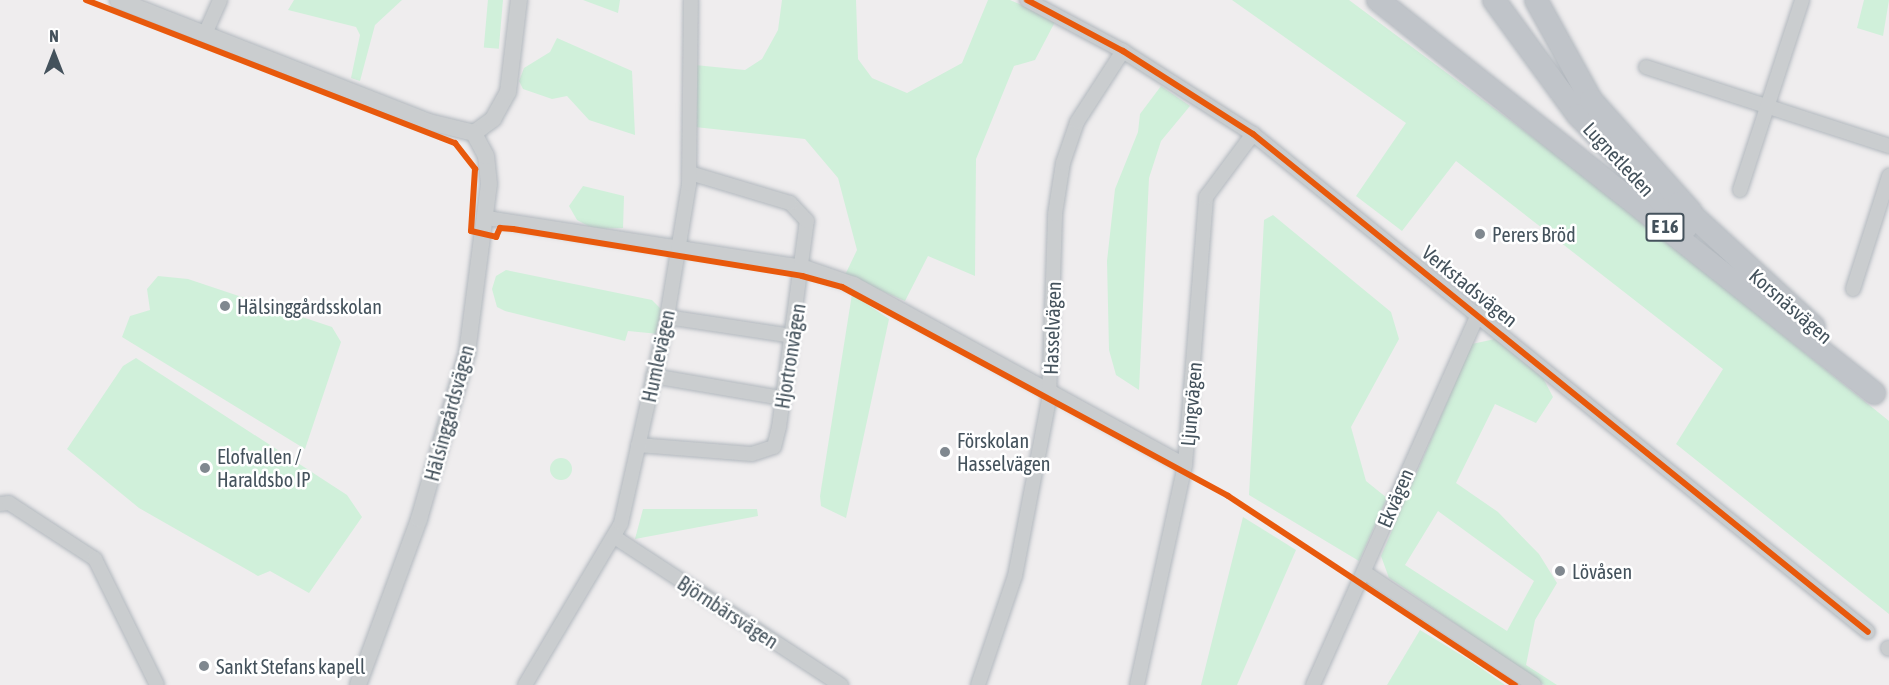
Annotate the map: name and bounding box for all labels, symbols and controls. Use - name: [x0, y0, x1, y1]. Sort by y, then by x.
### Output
- north arrow: [24, 24, 84, 84]
- text: N: [49, 27, 59, 45]
- street label: Lugnetleden: [1579, 117, 1659, 201]
- road number: E 16: [1644, 212, 1686, 242]
- place label: Perers Bröd: [1492, 222, 1576, 246]
- marker: Perers Bröd: [1473, 227, 1487, 241]
- street label: Verkstadsvägen: [1417, 240, 1523, 332]
- street label: Korsnäsvägen: [1745, 263, 1837, 349]
- street label: Hasselvägen: [1038, 281, 1066, 375]
- place label: Hälsinggårdsskolan: [237, 294, 382, 318]
- marker: Hälsinggårdsskolan: [218, 299, 232, 313]
- street label: Hjortronvägen: [770, 302, 810, 410]
- street label: Humlevägen: [636, 308, 680, 404]
- street label: Hälsinggårdsvägen: [419, 342, 479, 484]
- street label: Ljungvägen: [1175, 361, 1207, 447]
- place label: Förskolan Hasselvägen: [957, 428, 1051, 475]
- place label: Elofvallen / Haraldsbo IP: [217, 444, 311, 491]
- marker: Förskolan Hasselvägen: [938, 445, 952, 459]
- marker: Elofvallen / Haraldsbo IP: [198, 461, 212, 475]
- street label: Ekvägen: [1372, 465, 1418, 531]
- place label: Lövåsen: [1572, 559, 1632, 583]
- marker: Lövåsen: [1553, 564, 1567, 578]
- street label: Björnbärsvägen: [673, 571, 783, 653]
- place label: Sankt Stefans kapell: [216, 654, 365, 678]
- marker: Sankt Stefans kapell: [197, 659, 211, 673]

